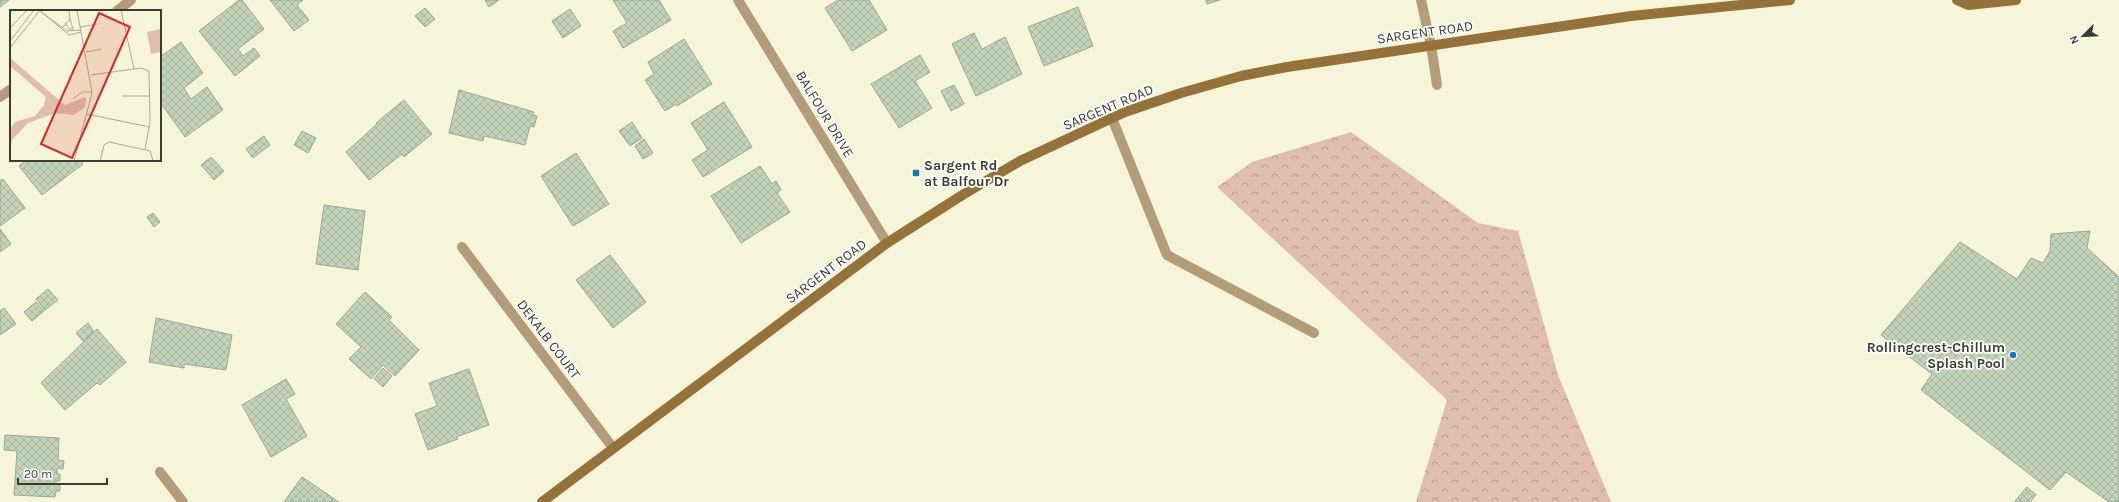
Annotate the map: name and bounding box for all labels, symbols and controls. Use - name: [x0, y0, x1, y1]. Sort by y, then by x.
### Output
- inset map: [10, 10, 161, 161]
- north arrow: [2063, 16, 2103, 56]
- street label: SARGENT ROAD: [1376, 17, 1474, 48]
- text: N: [2067, 34, 2082, 46]
- street label: BALFOUR DRIVE: [792, 68, 857, 161]
- street label: SARGENT ROAD: [1060, 81, 1156, 134]
- place label: Sargent Rd at Balfour Dr: [924, 157, 1009, 190]
- marker: Sargent Rd at Balfour Dr: [911, 168, 921, 178]
- street label: SARGENT ROAD: [783, 235, 870, 307]
- street label: DEKALB COURT: [513, 296, 584, 382]
- place label: Rollingcrest-Chillum Splash Pool: [1867, 339, 2005, 372]
- marker: Rollingcrest-Chillum Splash Pool: [2008, 350, 2018, 360]
- scale bar: [18, 460, 107, 486]
- text: 20 m: [24, 467, 52, 481]

